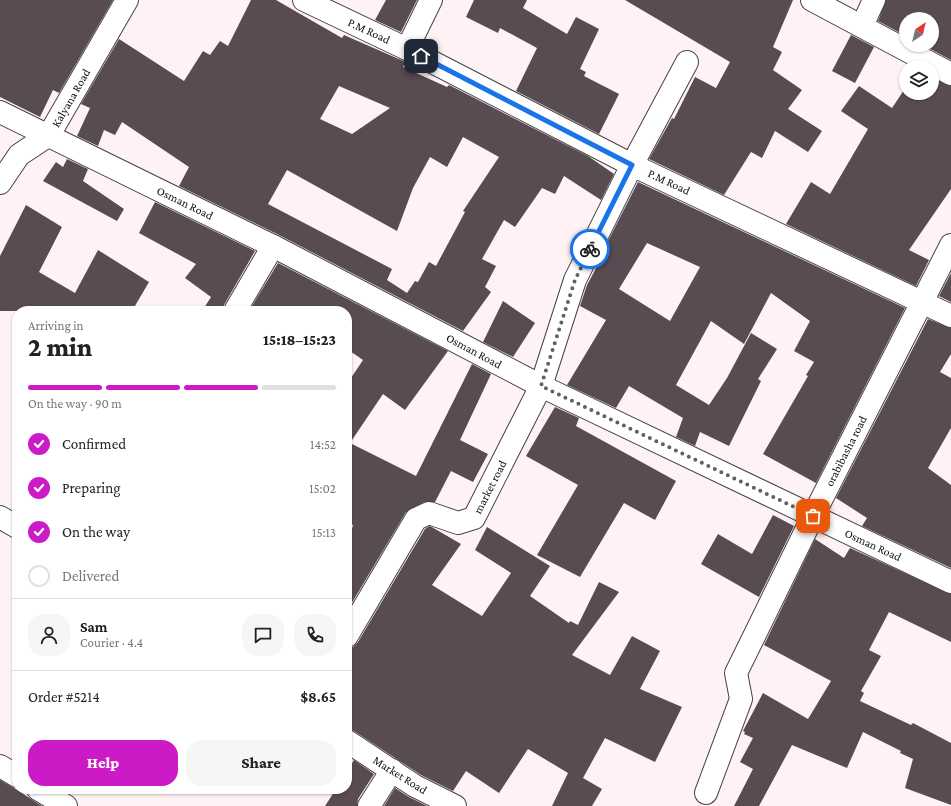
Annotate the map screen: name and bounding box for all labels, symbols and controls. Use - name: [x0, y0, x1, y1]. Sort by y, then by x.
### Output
- north arrow: [899, 12, 939, 52]
- map controls: [899, 12, 939, 100]
- street label: P.M Road: [346, 15, 393, 47]
- pin: [404, 39, 438, 73]
- icon: home: [410, 45, 432, 67]
- button: layers: [899, 60, 939, 100]
- street label: Kalyana Road: [49, 66, 94, 130]
- street label: P.M Road: [646, 166, 693, 198]
- street label: Osman Road: [155, 183, 216, 223]
- courier: [570, 229, 610, 269]
- icon: bike: [579, 238, 601, 260]
- text: Arriving in: [28, 318, 84, 333]
- street label: Osman Road: [444, 331, 505, 372]
- text: 15:18–15:23: [263, 332, 336, 348]
- text: 2 min: [28, 333, 92, 362]
- text: On the way · 90 m: [28, 396, 122, 411]
- street label: orabibasha road: [822, 413, 870, 489]
- icon: check: [28, 433, 50, 455]
- text: Confirmed: [62, 436, 126, 452]
- text: 14:52: [310, 437, 336, 452]
- street label: market road: [471, 457, 510, 516]
- icon: check: [28, 477, 50, 499]
- text: Preparing: [62, 480, 121, 496]
- text: 15:02: [309, 481, 336, 496]
- pin: [796, 499, 830, 533]
- icon: bag: [802, 505, 824, 527]
- icon: check: [28, 521, 50, 543]
- text: On the way: [62, 524, 130, 540]
- text: 15:13: [312, 525, 336, 540]
- street label: Osman Road: [842, 526, 904, 565]
- text: Delivered: [62, 568, 119, 584]
- button: person: [28, 614, 70, 656]
- button: chat: [242, 614, 284, 656]
- button: phone: [294, 614, 336, 656]
- text: Sam: [80, 619, 108, 635]
- text: Courier · 4.4: [80, 635, 143, 650]
- text: Order #5214: [28, 689, 100, 705]
- text: $8.65: [300, 689, 336, 705]
- button: Help: [28, 740, 178, 786]
- button: Share: [186, 740, 336, 786]
- street label: Market Road: [370, 753, 430, 798]

